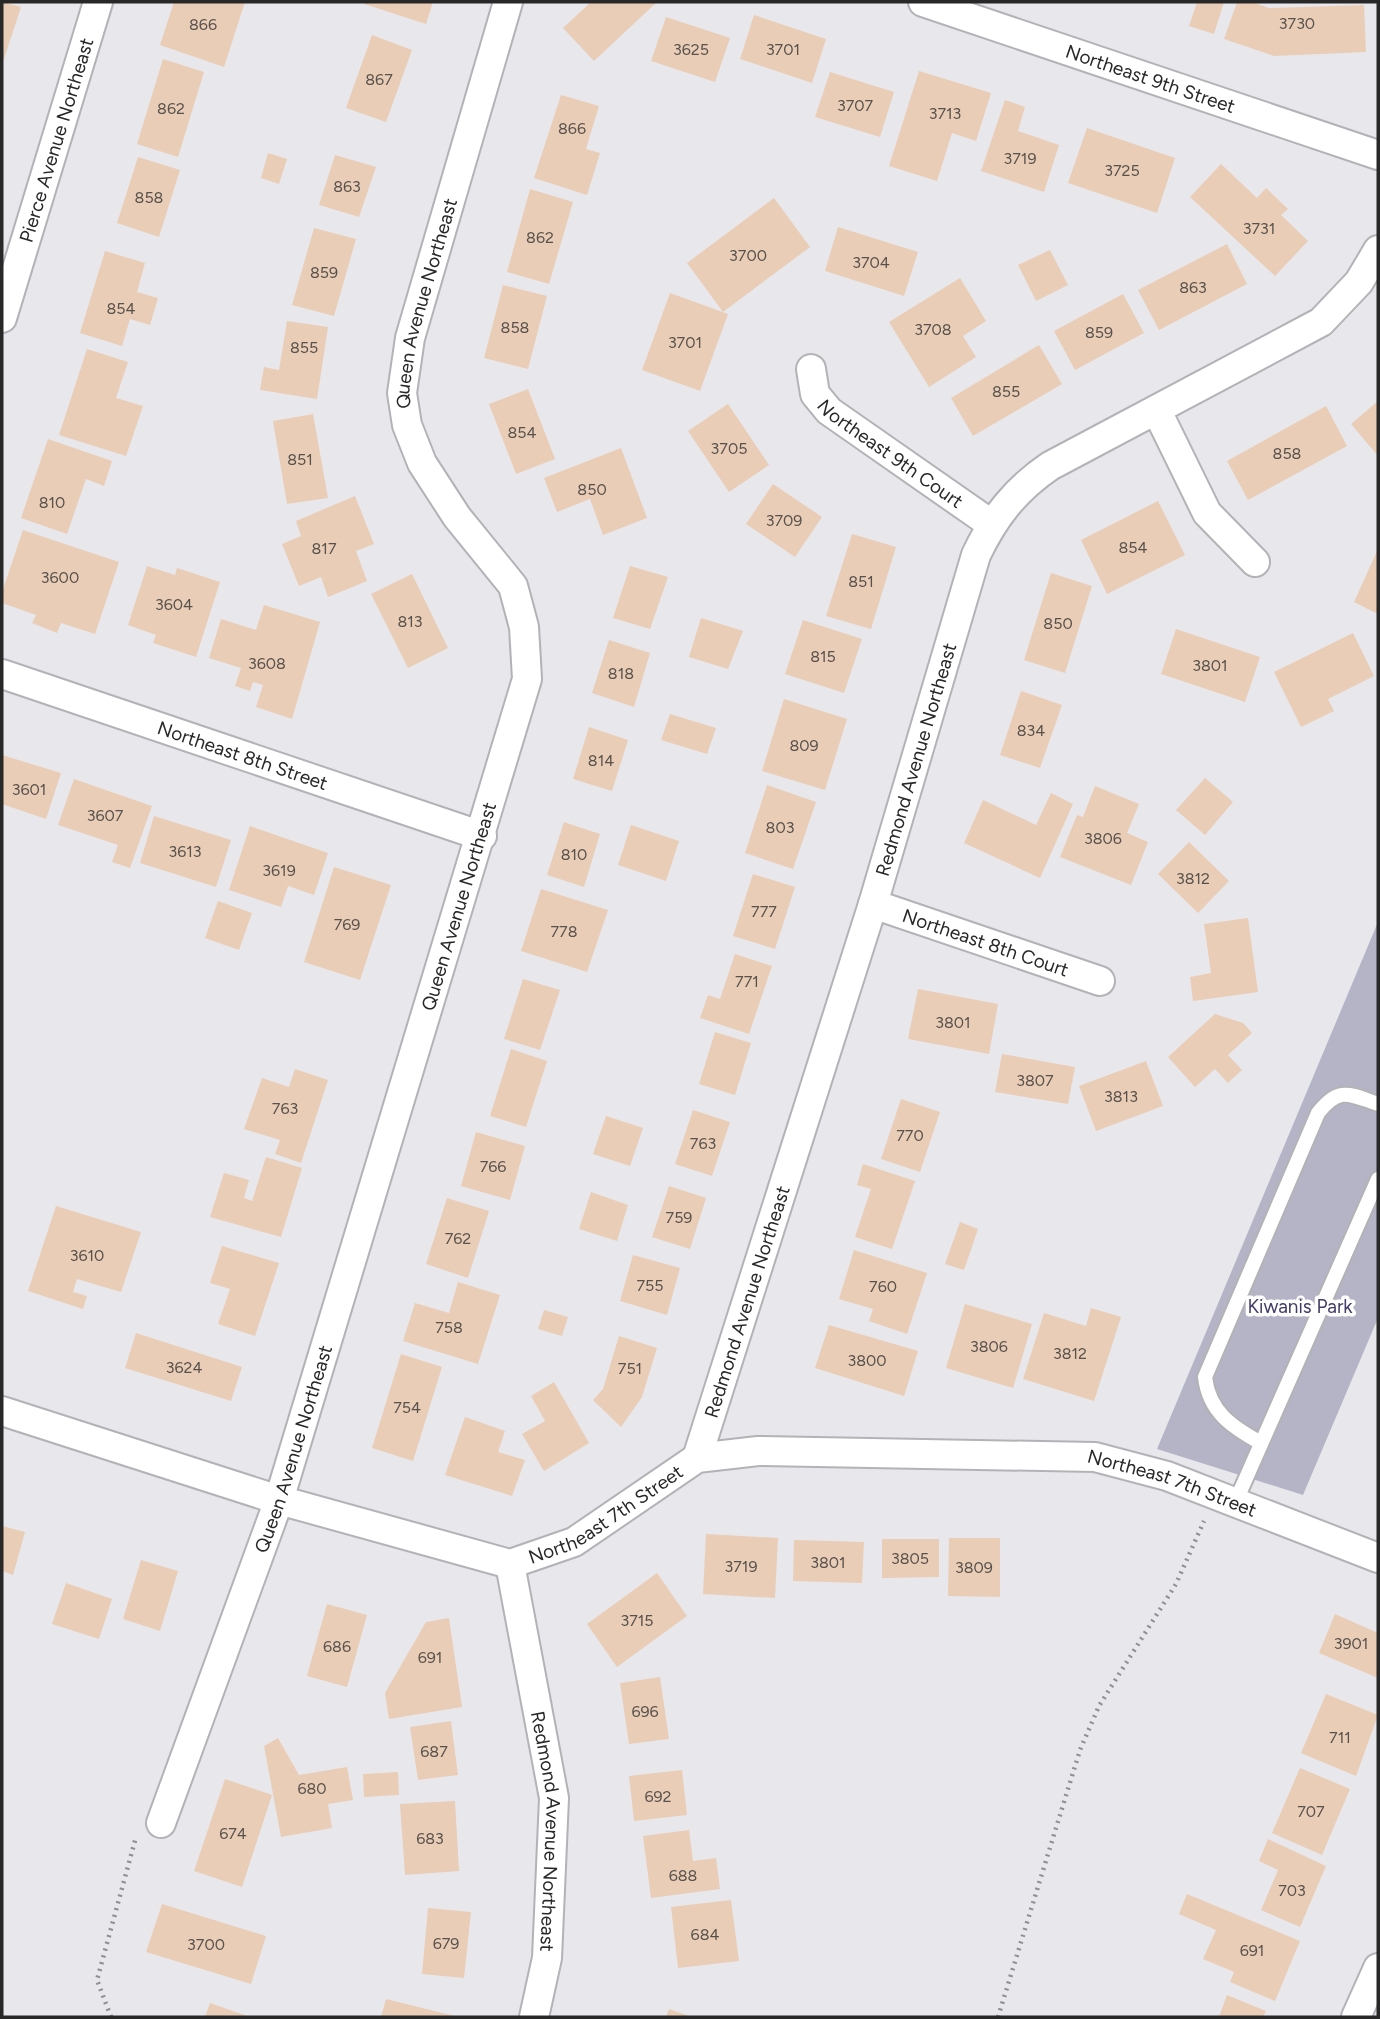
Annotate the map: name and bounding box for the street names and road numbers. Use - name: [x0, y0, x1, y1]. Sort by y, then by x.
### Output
- street label: Pierce Avenue Northeast: [15, 35, 98, 245]
- street label: Northeast 9th Street: [1063, 40, 1238, 118]
- street label: Queen Avenue Northeast: [391, 196, 462, 410]
- street label: Northeast 9th Court: [812, 395, 967, 513]
- street label: Redmond Avenue Northeast: [871, 640, 961, 879]
- street label: Northeast 8th Street: [154, 716, 331, 795]
- street label: Queen Avenue Northeast: [416, 800, 501, 1014]
- street label: Northeast 8th Court: [899, 904, 1072, 982]
- street label: Redmond Avenue Northeast: [700, 1183, 795, 1421]
- street label: Queen Avenue Northeast: [250, 1342, 337, 1556]
- street label: Northeast 7th Street: [1085, 1445, 1260, 1522]
- street label: Northeast 7th Street: [525, 1460, 687, 1569]
- street label: Redmond Avenue Northeast: [526, 1709, 565, 1952]

